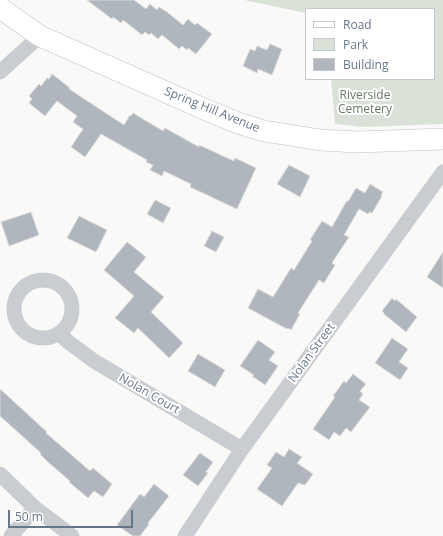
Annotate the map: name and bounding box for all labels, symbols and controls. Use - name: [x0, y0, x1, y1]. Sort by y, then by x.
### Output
- legend: [305, 8, 435, 80]
- text: Road: [343, 16, 372, 33]
- text: Park: [343, 36, 368, 53]
- text: Building: [343, 56, 388, 73]
- street label: Spring Hill Avenue: [162, 84, 262, 136]
- park label: Riverside Cemetery: [338, 89, 392, 117]
- street label: Nolan Street: [286, 320, 338, 386]
- street label: Nolan Court: [116, 371, 182, 417]
- scale bar: [10, 502, 135, 528]
- text: 50 m: [15, 508, 43, 525]

